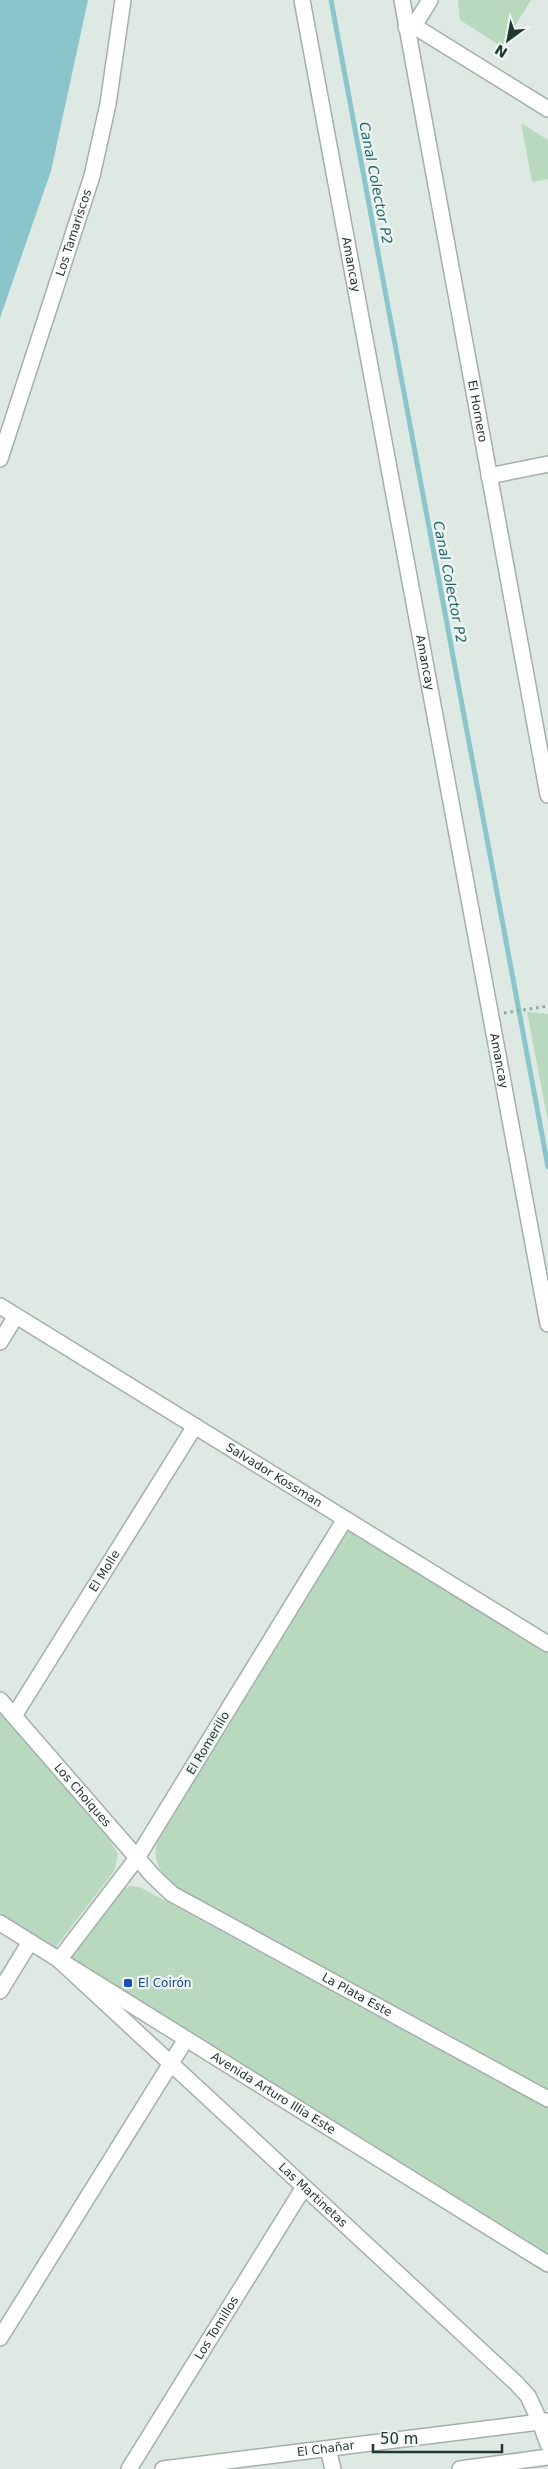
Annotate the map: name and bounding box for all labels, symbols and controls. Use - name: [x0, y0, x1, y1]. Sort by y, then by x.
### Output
- north arrow: [483, 15, 533, 65]
- text: N: [492, 41, 510, 61]
- water label: Canal Colector P2: [356, 120, 396, 246]
- street label: Los Tamariscos: [53, 187, 94, 278]
- street label: Amancay: [339, 236, 363, 293]
- street label: El Hornero: [465, 379, 490, 443]
- water label: Canal Colector P2: [430, 519, 470, 645]
- street label: Amancay: [413, 634, 437, 691]
- street label: Amancay: [487, 1032, 511, 1090]
- street label: Salvador Kossman: [223, 1440, 325, 1510]
- street label: El Molle: [86, 1547, 123, 1594]
- street label: El Romerillo: [184, 1709, 232, 1777]
- street label: Los Choiques: [51, 1761, 114, 1830]
- street label: La Plata Este: [319, 1970, 394, 2020]
- place label: El Coirón: [138, 1976, 191, 1990]
- marker: El Coirón: [122, 1977, 134, 1989]
- street label: Avenida Arturo Illia Este: [209, 2049, 338, 2137]
- street label: Las Martinetas: [276, 2160, 350, 2230]
- street label: Los Tomillos: [192, 2294, 241, 2362]
- scale bar: [373, 2422, 502, 2454]
- text: 50 m: [380, 2430, 418, 2448]
- street label: El Chañar: [296, 2438, 355, 2459]

